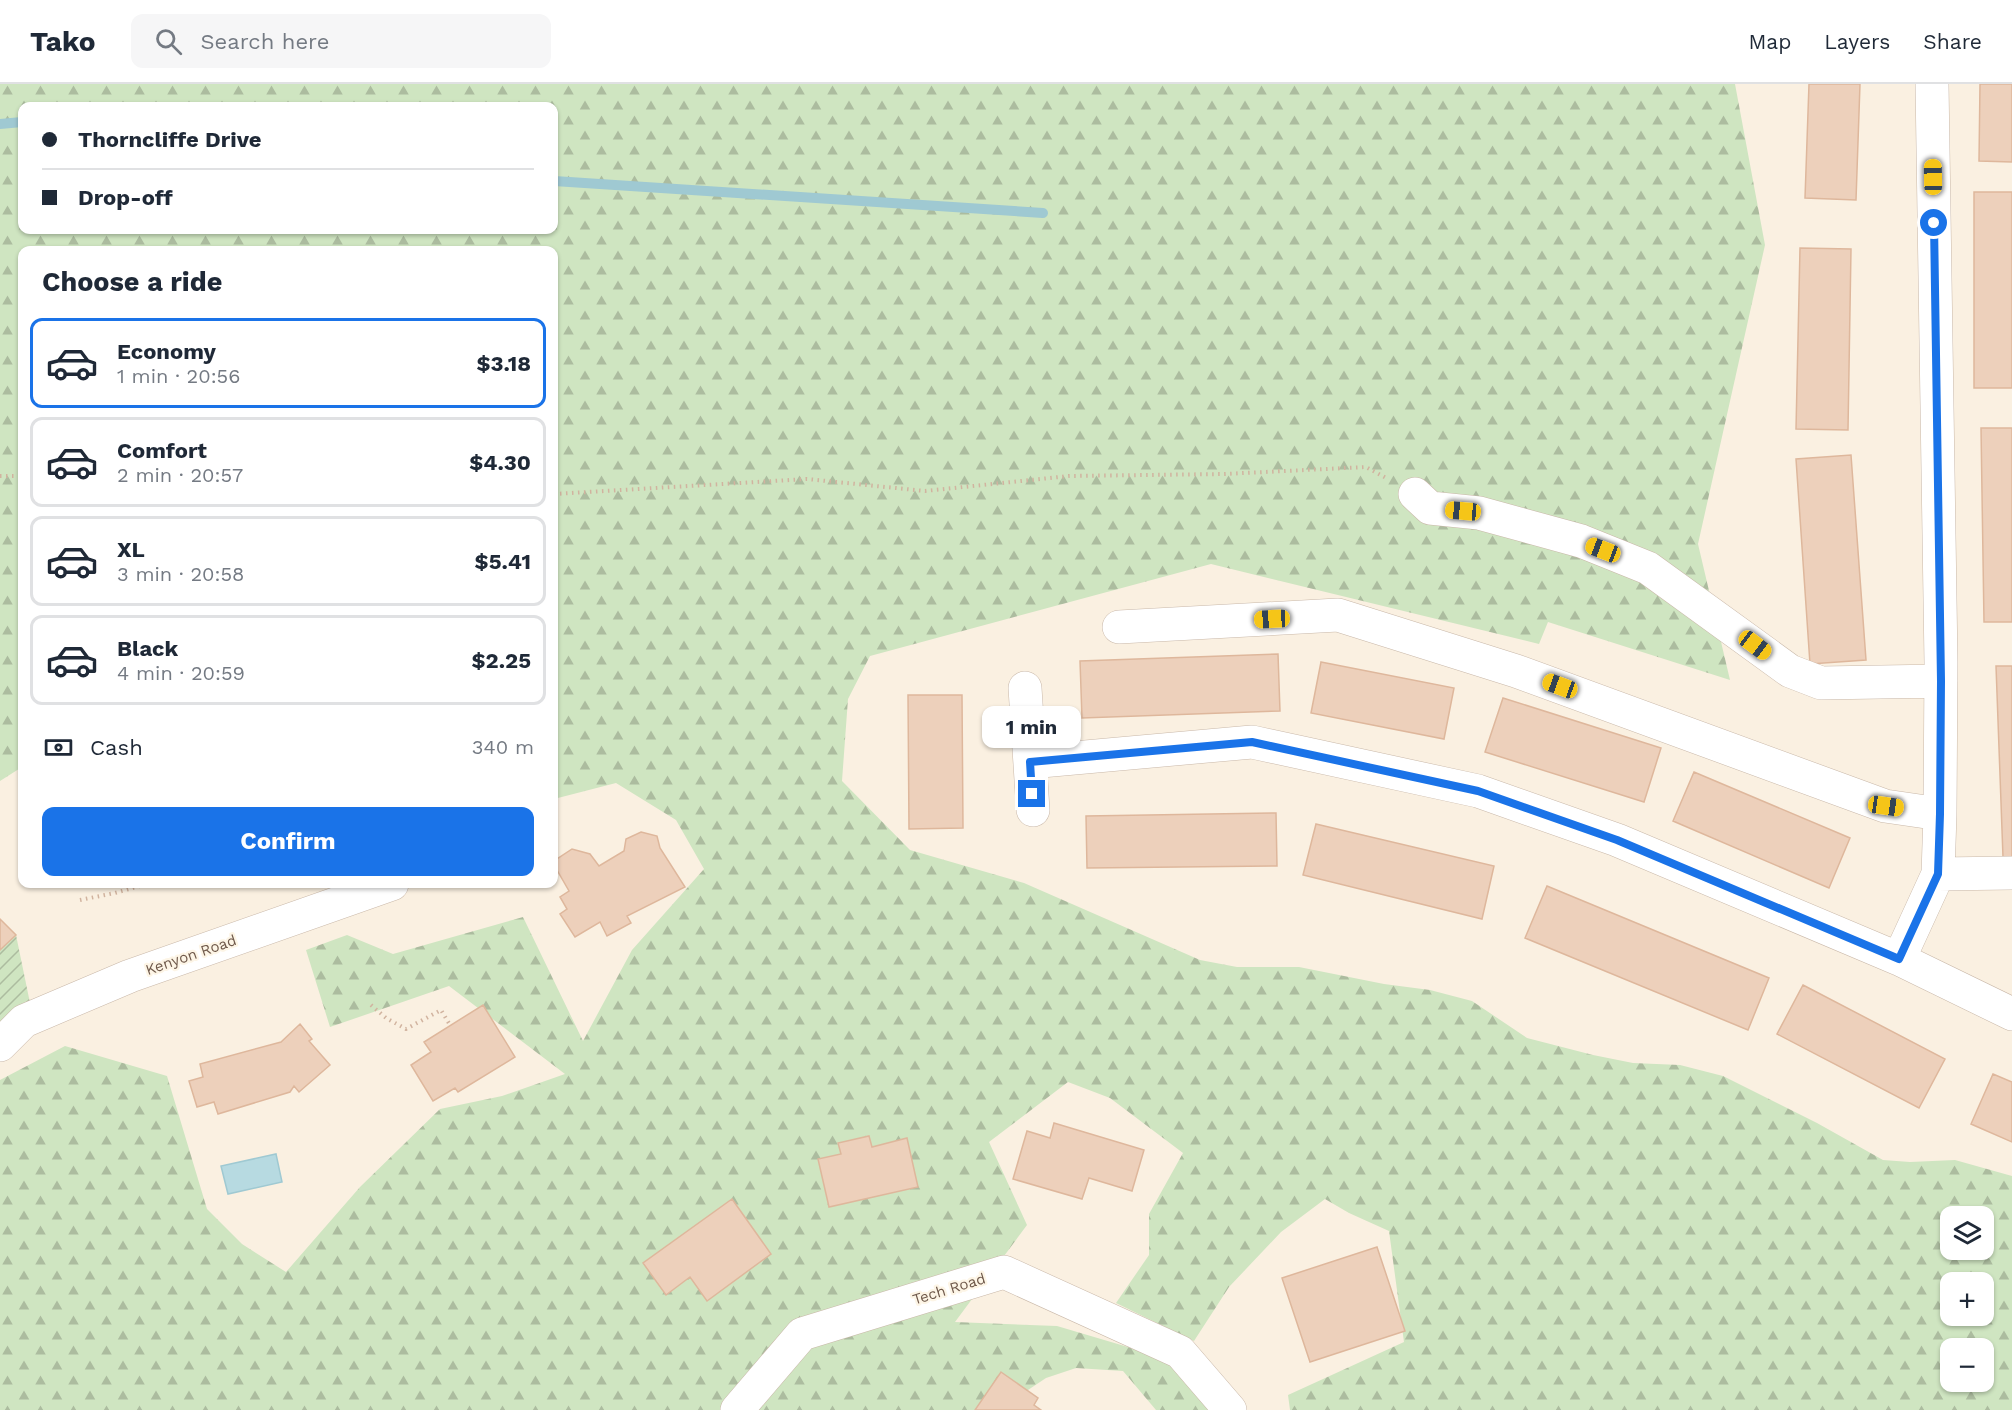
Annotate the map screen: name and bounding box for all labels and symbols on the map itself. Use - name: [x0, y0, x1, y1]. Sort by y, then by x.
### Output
- car: [1924, 159, 1942, 195]
- route start: [1920, 209, 1947, 236]
- car: [1444, 500, 1482, 522]
- car: [1583, 535, 1623, 565]
- car: [1254, 609, 1290, 629]
- car: [1735, 627, 1775, 663]
- car: [1540, 671, 1580, 701]
- callout: 1 min: [982, 707, 1082, 749]
- route end: [1018, 780, 1045, 807]
- car: [1867, 795, 1905, 817]
- street label: Kenyon Road: [143, 931, 239, 979]
- street label: Tech Road: [910, 1269, 988, 1309]

